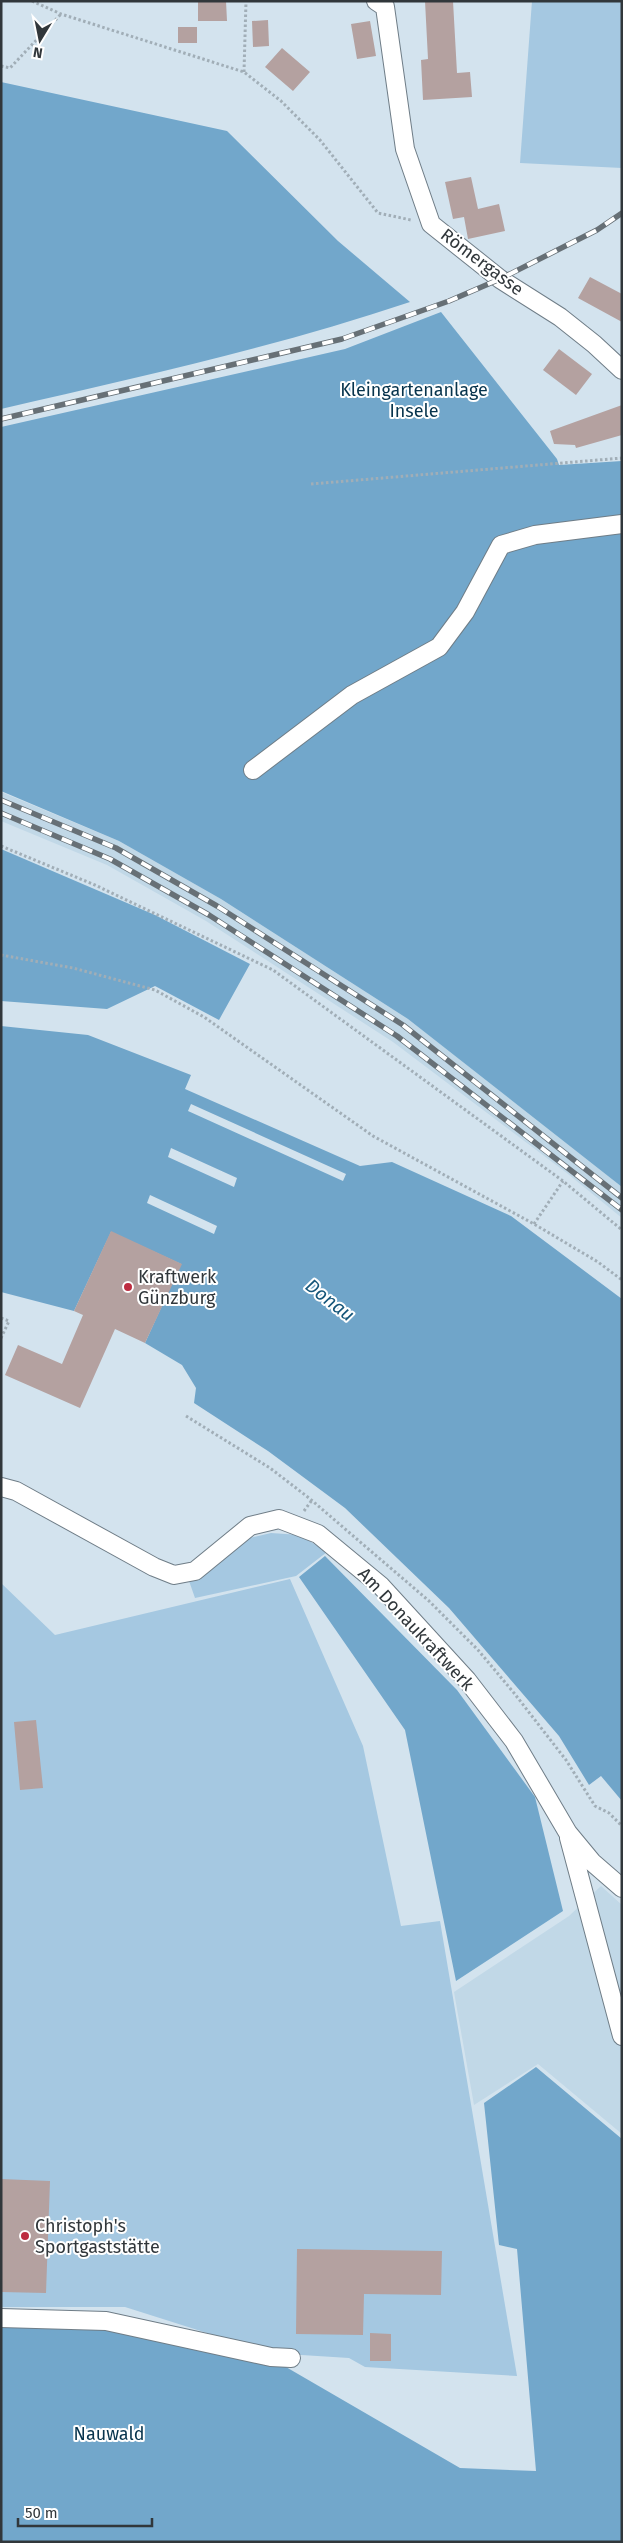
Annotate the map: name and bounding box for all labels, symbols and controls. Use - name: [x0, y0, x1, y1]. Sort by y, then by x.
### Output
- north arrow: [15, 15, 65, 65]
- text: N: [32, 43, 44, 61]
- street label: Römergasse: [436, 224, 528, 300]
- park label: Kleingartenanlage Insele: [340, 379, 488, 422]
- place label: Kraftwerk Günzburg: [138, 1266, 217, 1309]
- water label: Donau: [301, 1274, 359, 1326]
- marker: Kraftwerk Günzburg: [122, 1281, 134, 1293]
- street label: Am Donaukraftwerk: [353, 1563, 479, 1696]
- place label: Christoph's Sportgaststätte: [35, 2215, 160, 2258]
- marker: Christoph's Sportgaststätte: [19, 2230, 31, 2242]
- park label: Nauwald: [74, 2423, 144, 2445]
- scale bar: [18, 2496, 151, 2528]
- text: 50 m: [25, 2504, 58, 2522]

